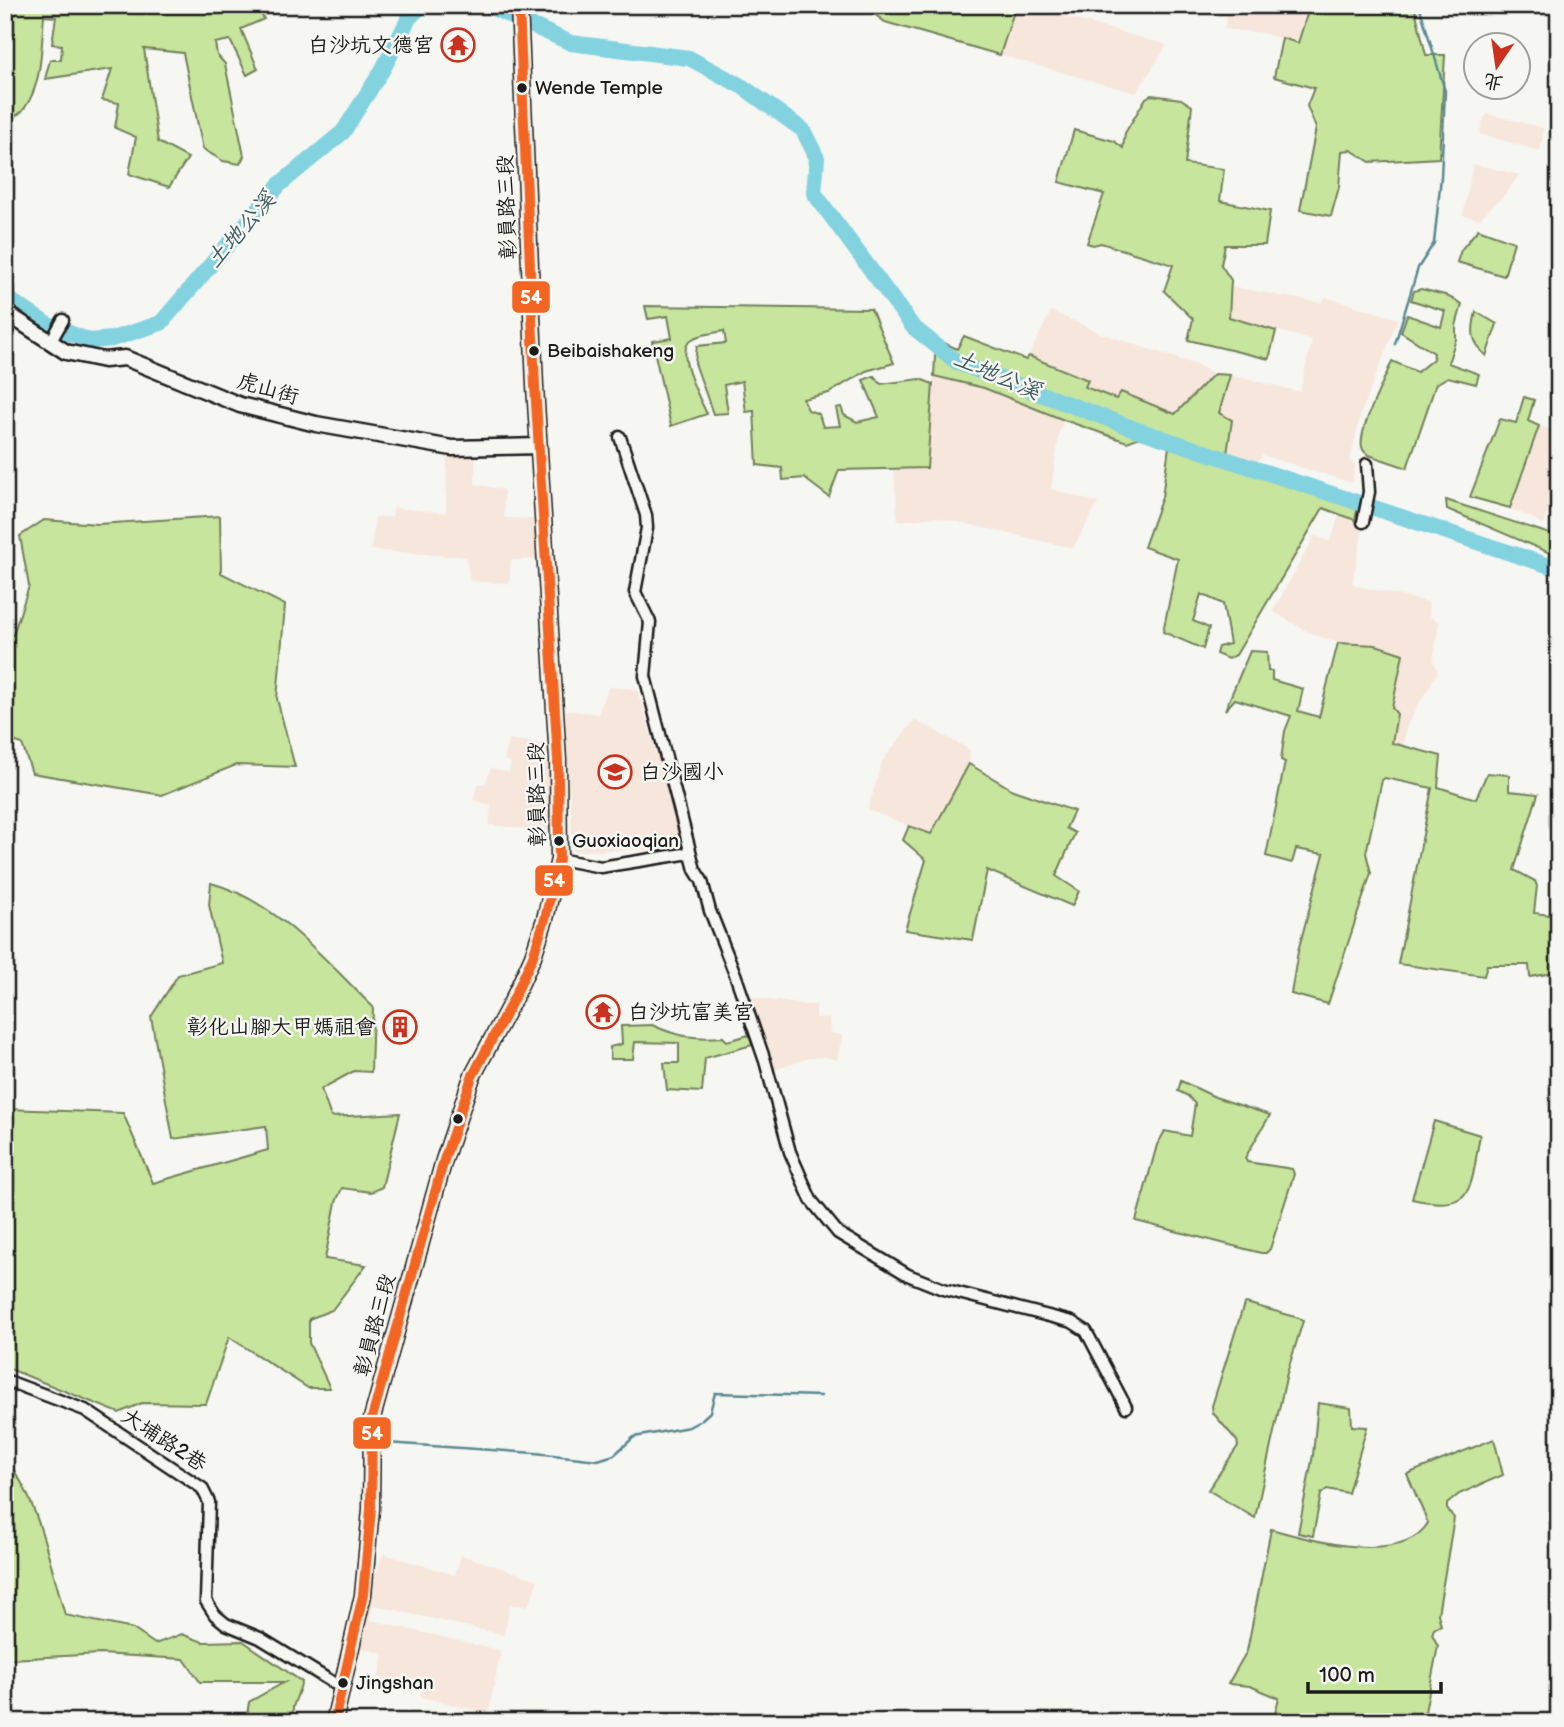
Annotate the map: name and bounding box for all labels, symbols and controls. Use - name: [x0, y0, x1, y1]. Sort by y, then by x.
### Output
- temple icon: 白沙坑文德宮: [439, 26, 477, 64]
- north arrow: [1462, 32, 1532, 102]
- place label: 白沙坑文德宮: [308, 33, 434, 58]
- text: 北: [1482, 68, 1505, 94]
- place label: Wende Temple: [535, 77, 663, 100]
- marker: Wende Temple: [515, 81, 529, 95]
- street label: 彰員路三段: [493, 154, 521, 260]
- water label: 土地公溪: [200, 185, 283, 274]
- line badge: 54: [511, 280, 551, 314]
- text: 54: [520, 287, 542, 310]
- place label: Beibaishakeng: [547, 340, 674, 363]
- marker: Beibaishakeng: [527, 344, 541, 358]
- water label: 土地公溪: [949, 344, 1047, 407]
- street label: 虎山街: [234, 368, 302, 410]
- street label: 彰員路三段: [524, 741, 550, 847]
- school or university icon: 白沙國小: [596, 753, 634, 791]
- place label: 白沙國小: [640, 760, 724, 785]
- place label: Guoxiaoqian: [572, 830, 679, 853]
- marker: Guoxiaoqian: [552, 834, 566, 848]
- line badge: 54: [534, 864, 574, 897]
- text: 54: [543, 870, 565, 893]
- temple icon: 白沙坑富美宮: [584, 993, 622, 1031]
- place label: 白沙坑富美宮: [628, 1000, 754, 1025]
- building icon: 彰化山腳大甲媽祖會: [381, 1008, 419, 1046]
- place label: 彰化山腳大甲媽祖會: [187, 1015, 376, 1040]
- unlabelled marker: [451, 1112, 465, 1126]
- street label: 彰員路三段: [349, 1271, 401, 1379]
- street label: 大埔路2巷: [117, 1403, 211, 1477]
- line badge: 54: [352, 1416, 392, 1450]
- text: 54: [361, 1423, 383, 1446]
- scale bar: [1308, 1650, 1442, 1694]
- text: 100 m: [1319, 1663, 1375, 1688]
- place label: Jingshan: [356, 1672, 434, 1695]
- marker: Jingshan: [336, 1676, 350, 1690]

